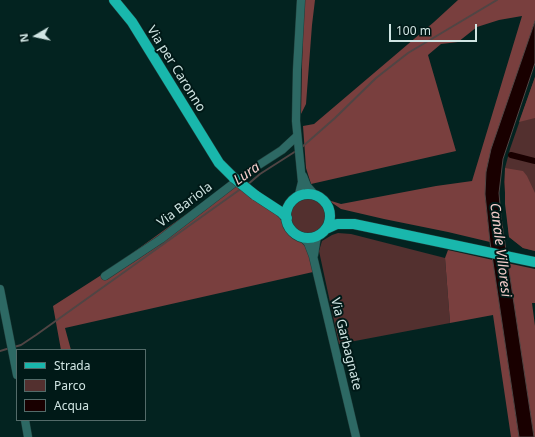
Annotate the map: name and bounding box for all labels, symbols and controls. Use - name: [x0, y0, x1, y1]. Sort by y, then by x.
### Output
- north arrow: [16, 16, 56, 56]
- scale bar: [391, 16, 479, 42]
- text: 100 m: [396, 22, 431, 39]
- street label: Via per Caronno: [143, 23, 209, 115]
- text: N: [16, 32, 32, 44]
- water label: Lura: [231, 159, 263, 189]
- street label: Via Bariola: [154, 179, 216, 231]
- water label: Canale Villoresi: [486, 202, 514, 298]
- street label: Via Garbagnate: [327, 296, 365, 392]
- legend: [16, 349, 146, 421]
- text: Strada: [54, 357, 90, 374]
- text: Parco: [54, 377, 86, 394]
- text: Acqua: [54, 397, 89, 414]

